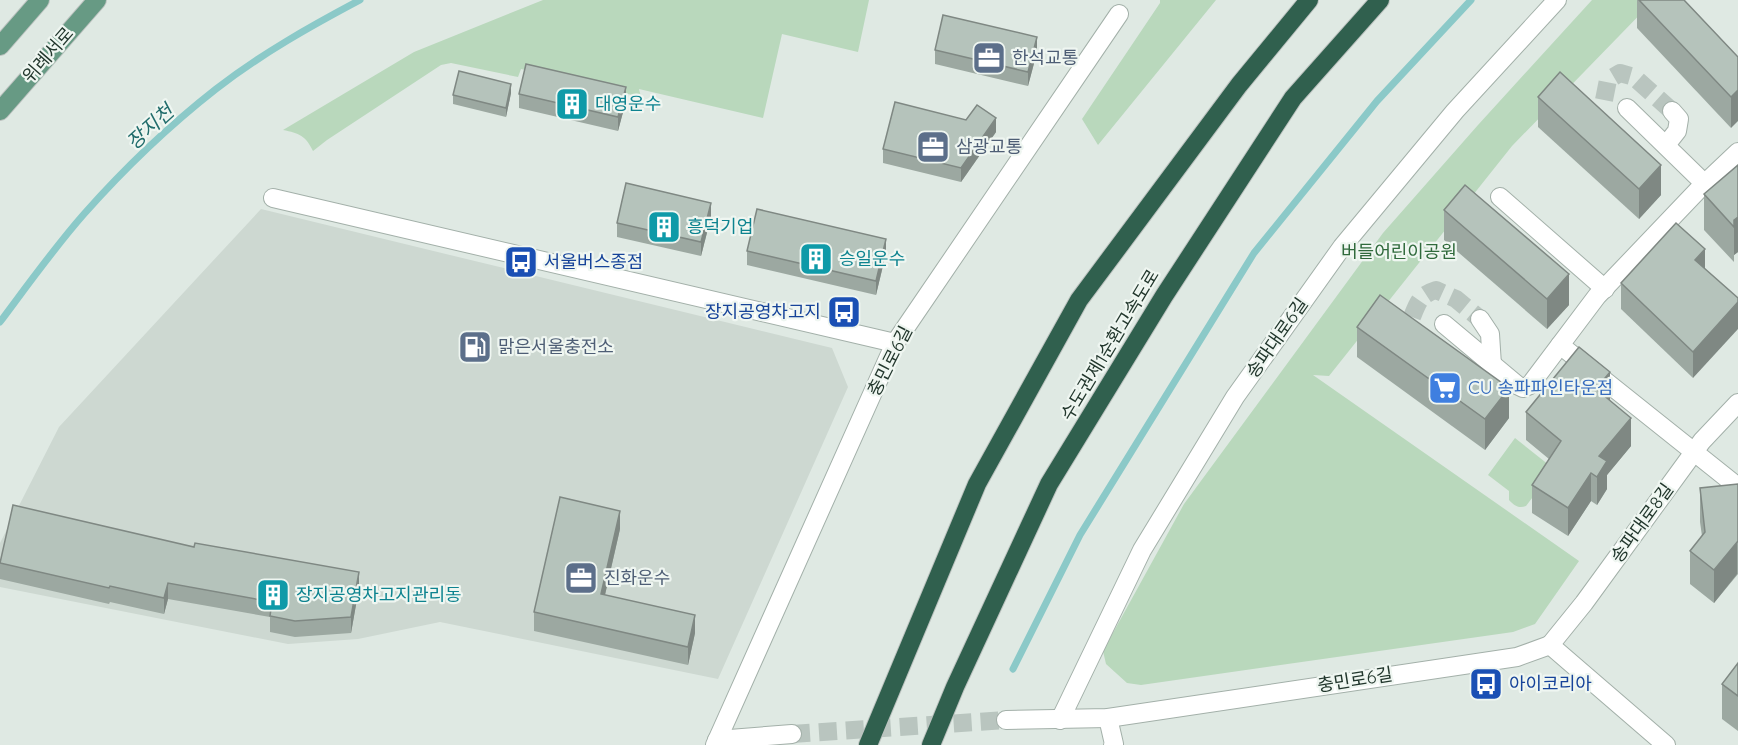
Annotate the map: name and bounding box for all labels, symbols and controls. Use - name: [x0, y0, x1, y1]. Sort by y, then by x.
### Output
- street label: 위례서로: [17, 22, 78, 87]
- office icon: 한석교통: [971, 40, 1007, 76]
- place label: 한석교통: [1012, 46, 1078, 69]
- building icon: 대영운수: [554, 86, 590, 122]
- place label: 대영운수: [595, 92, 661, 115]
- water label: 장지천: [121, 97, 180, 154]
- office icon: 삼광교통: [915, 129, 951, 165]
- place label: 삼광교통: [956, 135, 1022, 158]
- building icon: 흥덕기업: [646, 209, 682, 245]
- place label: 흥덕기업: [687, 215, 753, 238]
- park label: 버들어린이공원: [1341, 240, 1457, 263]
- building icon: 승일운수: [798, 241, 834, 277]
- bus stop icon: 서울버스종점: [503, 244, 539, 280]
- place label: 승일운수: [839, 247, 905, 270]
- place label: 서울버스종점: [544, 250, 643, 273]
- street label: 수도권제1순환고속도로: [1055, 265, 1164, 424]
- street label: 송파대로6길: [1241, 293, 1313, 382]
- bus stop icon: 장지공영차고지: [826, 294, 862, 330]
- place label: 장지공영차고지: [705, 300, 821, 323]
- street label: 충민로6길: [862, 322, 917, 400]
- fuel station icon: 맑은서울충전소: [457, 329, 493, 365]
- place label: 맑은서울충전소: [498, 335, 614, 358]
- supermarket icon: CU 송파파인타운점: [1427, 370, 1463, 406]
- place label: CU 송파파인타운점: [1468, 376, 1613, 399]
- street label: 송파대로8길: [1605, 479, 1678, 567]
- office icon: 진화운수: [563, 560, 599, 596]
- place label: 진화운수: [604, 566, 670, 589]
- building icon: 장지공영차고지관리동: [255, 577, 291, 613]
- place label: 장지공영차고지관리동: [296, 583, 462, 606]
- street label: 충민로6길: [1316, 662, 1394, 697]
- bus stop icon: 아이코리아: [1468, 666, 1504, 702]
- place label: 아이코리아: [1509, 672, 1592, 695]

